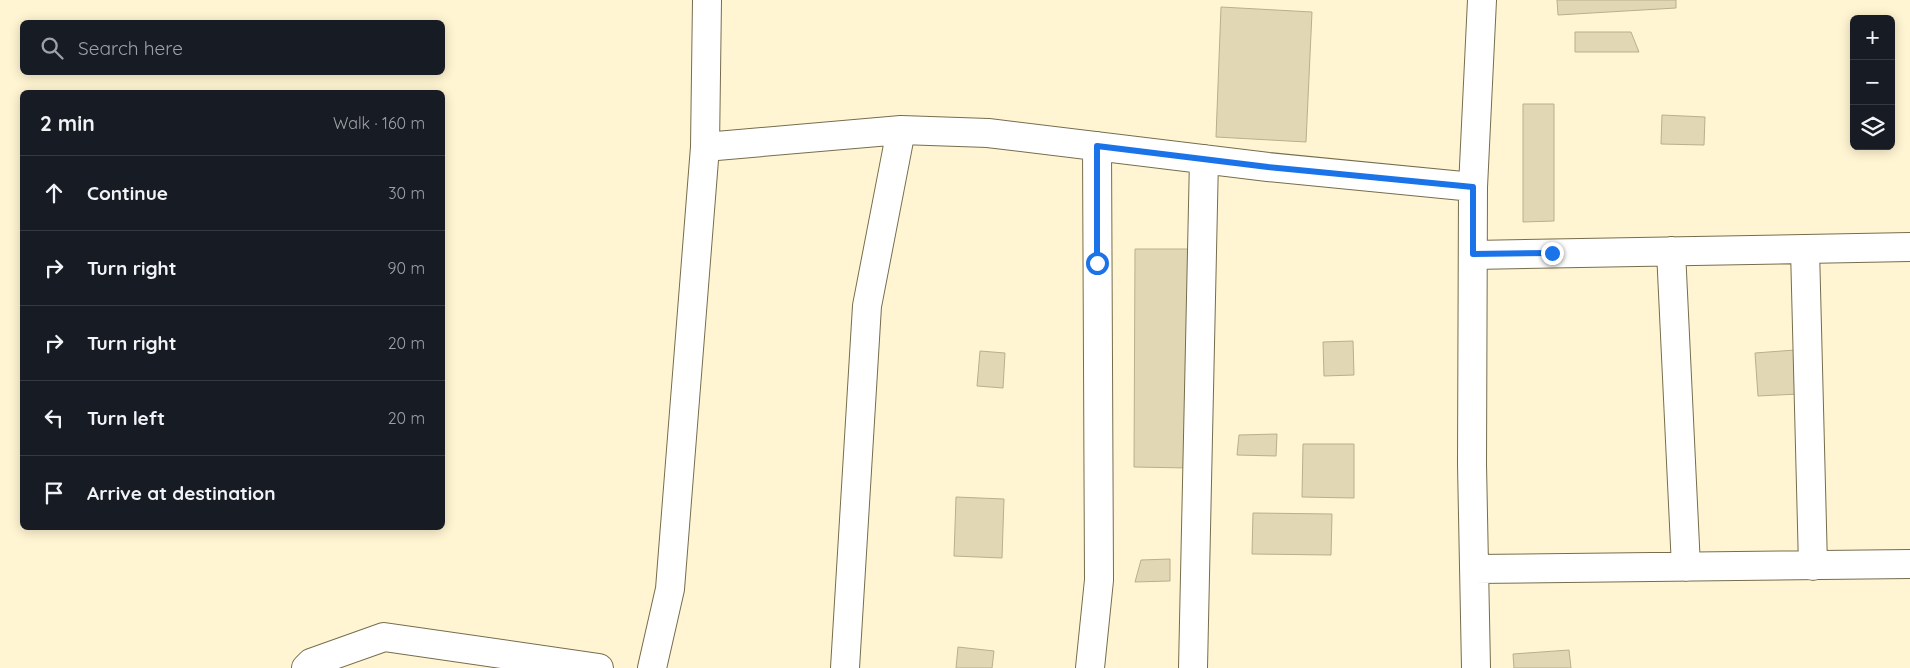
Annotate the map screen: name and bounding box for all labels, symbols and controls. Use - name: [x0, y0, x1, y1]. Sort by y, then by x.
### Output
- map controls: [1850, 15, 1895, 150]
- button: +: [1850, 15, 1895, 60]
- search box: [20, 20, 445, 75]
- icon: search: [38, 34, 66, 62]
- text: Search here: [78, 36, 183, 60]
- button: −: [1850, 60, 1895, 105]
- button: layers: [1850, 105, 1895, 150]
- text: 2 min: [40, 110, 95, 136]
- text: Walk · 160 m: [333, 113, 425, 133]
- icon: ahead: [40, 179, 68, 207]
- text: Continue: [87, 181, 168, 205]
- text: 30 m: [388, 183, 425, 203]
- route end: [1541, 242, 1564, 265]
- route start: [1086, 252, 1109, 275]
- icon: right: [40, 254, 68, 282]
- text: Turn right: [87, 256, 176, 280]
- text: 90 m: [388, 258, 425, 278]
- icon: right: [40, 329, 68, 357]
- text: Turn right: [87, 331, 176, 355]
- text: 20 m: [388, 333, 425, 353]
- icon: left: [40, 404, 68, 432]
- text: Turn left: [87, 406, 165, 430]
- text: 20 m: [388, 408, 425, 428]
- icon: arrive: [40, 479, 68, 507]
- text: Arrive at destination: [87, 481, 276, 505]

